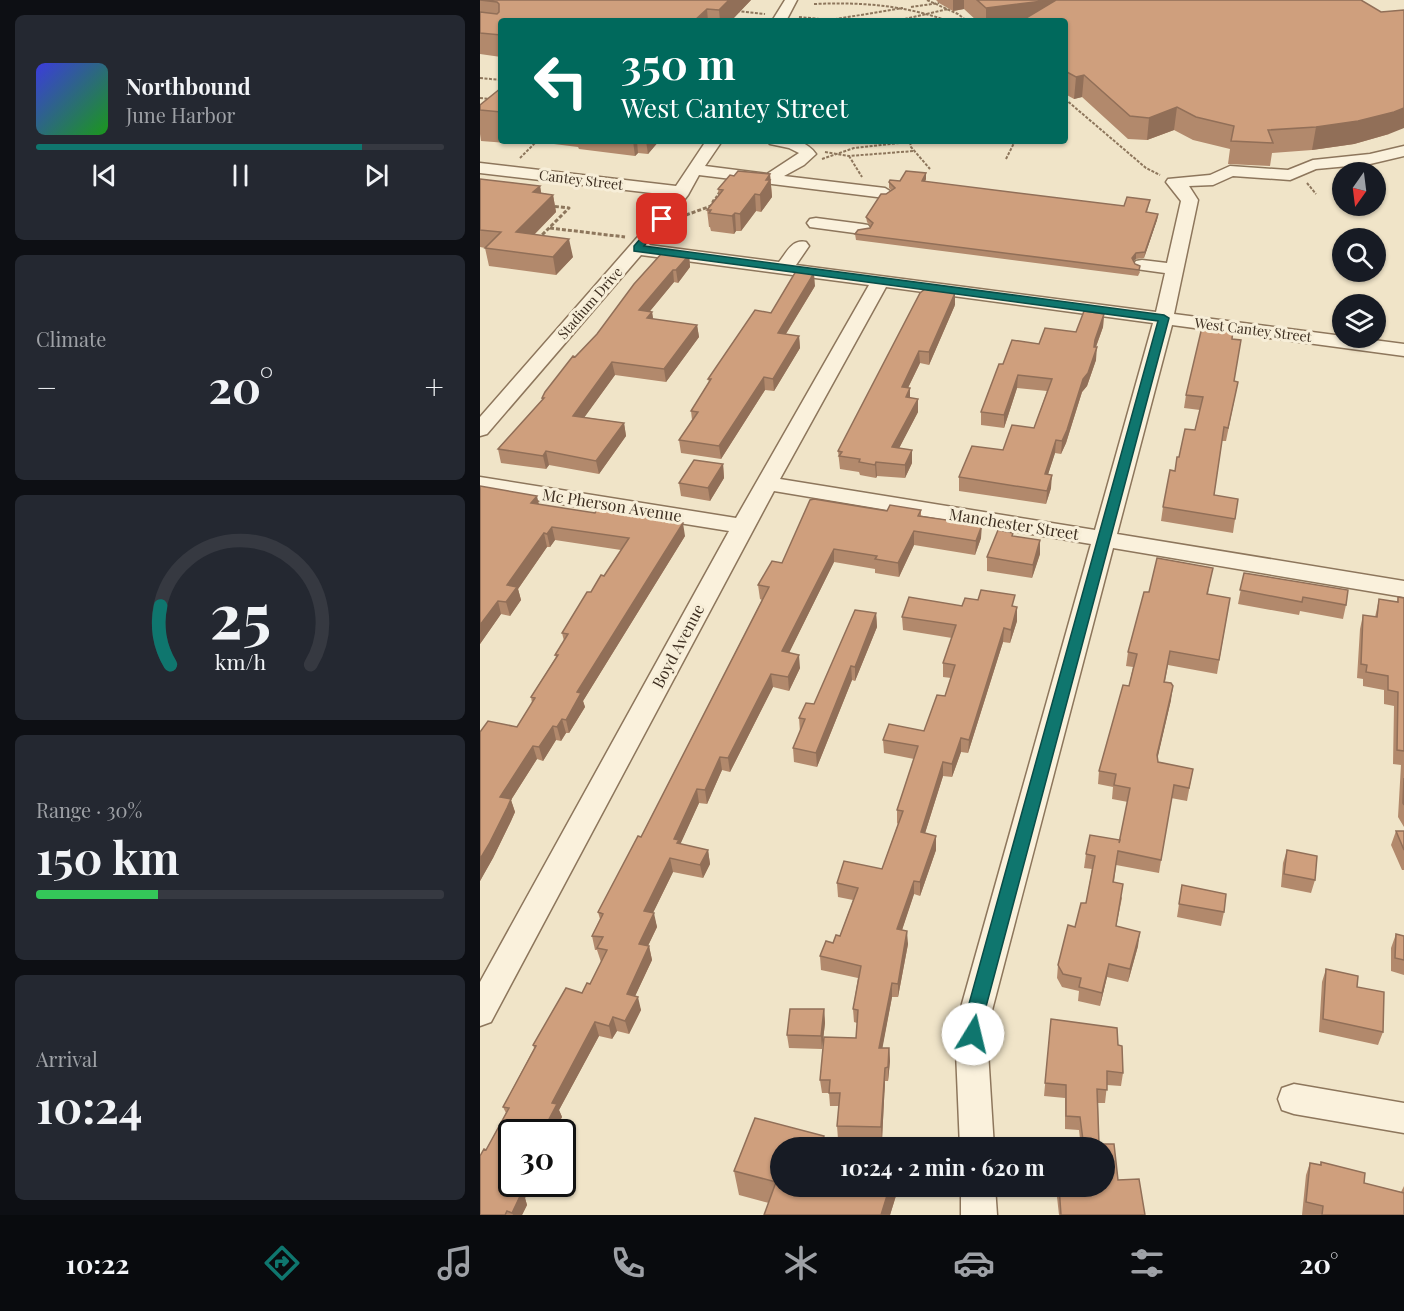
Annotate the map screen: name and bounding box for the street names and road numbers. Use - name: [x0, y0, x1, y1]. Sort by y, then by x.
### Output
- street label: Cantey Street: [538, 165, 625, 194]
- street label: Stadium Drive: [553, 262, 626, 343]
- street label: West Cantey Street: [1192, 313, 1314, 346]
- street label: Mc Pherson Avenue: [541, 483, 683, 526]
- street label: Manchester Street: [948, 503, 1081, 544]
- street label: Boyd Avenue: [647, 600, 708, 691]

